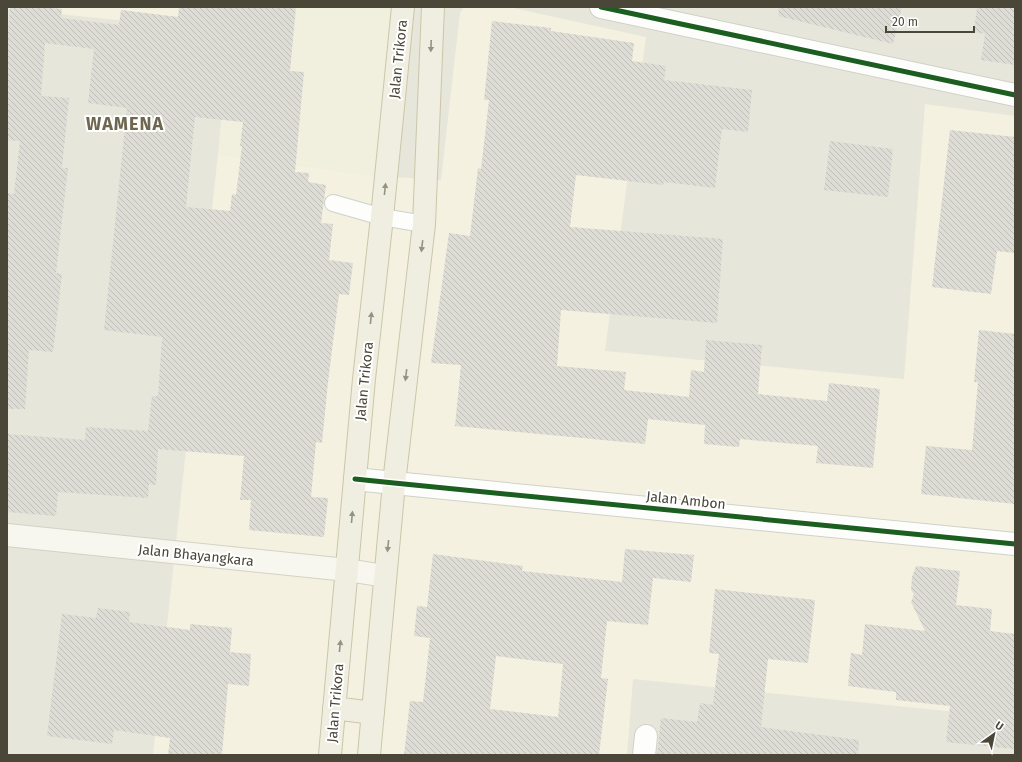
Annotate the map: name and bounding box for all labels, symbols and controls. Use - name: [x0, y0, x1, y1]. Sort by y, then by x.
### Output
- scale bar: [886, 8, 974, 34]
- text: 20 m: [892, 15, 918, 29]
- street label: Jalan Trikora: [386, 19, 411, 99]
- one-way arrow: [428, 40, 434, 53]
- district label: WAMENA: [86, 113, 164, 135]
- one-way arrow: [382, 183, 389, 195]
- one-way arrow: [418, 240, 425, 252]
- one-way arrow: [368, 312, 374, 324]
- street label: Jalan Trikora: [352, 341, 377, 421]
- one-way arrow: [403, 369, 409, 381]
- street label: Jalan Ambon: [645, 488, 727, 513]
- one-way arrow: [349, 511, 355, 523]
- one-way arrow: [384, 540, 391, 552]
- street label: Jalan Bhayangkara: [137, 541, 255, 570]
- one-way arrow: [337, 640, 343, 652]
- street label: Jalan Trikora: [324, 663, 347, 743]
- north arrow: [974, 714, 1014, 754]
- text: U: [993, 719, 1006, 733]

